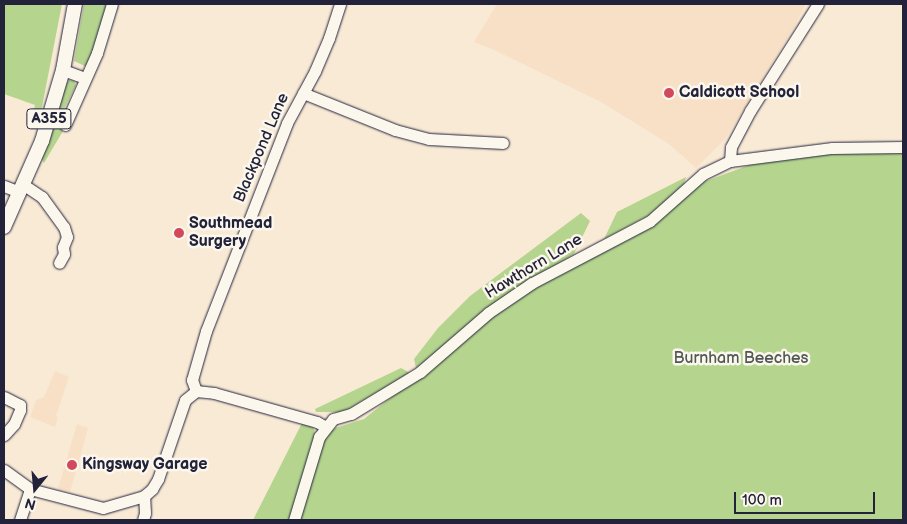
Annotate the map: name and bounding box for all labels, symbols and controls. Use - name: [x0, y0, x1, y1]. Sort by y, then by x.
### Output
- place label: Caldicott School: [679, 83, 799, 103]
- marker: Caldicott School: [663, 87, 675, 99]
- street label: Blackpond Lane: [230, 90, 294, 206]
- road number: A355: [25, 106, 73, 132]
- place label: Southmead Surgery: [189, 214, 272, 252]
- marker: Southmead Surgery: [173, 227, 185, 239]
- street label: Hawthorn Lane: [482, 230, 586, 304]
- park label: Burnham Beeches: [674, 349, 808, 369]
- place label: Kingsway Garage: [82, 455, 208, 475]
- marker: Kingsway Garage: [66, 459, 78, 471]
- north arrow: [10, 464, 60, 514]
- scale bar: [737, 482, 878, 514]
- text: 100 m: [742, 491, 782, 510]
- text: N: [23, 494, 38, 513]

